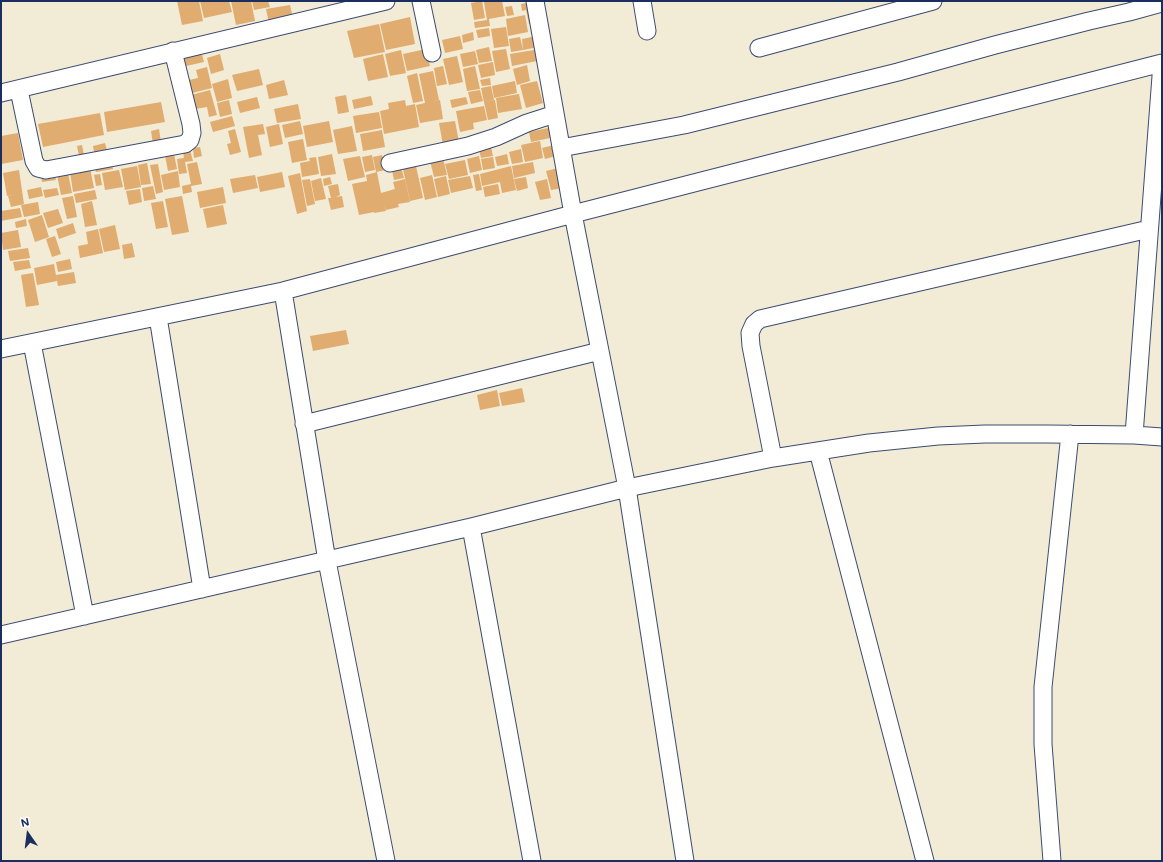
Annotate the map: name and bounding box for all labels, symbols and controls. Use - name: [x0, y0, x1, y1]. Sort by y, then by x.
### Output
- north arrow: [8, 814, 48, 854]
- text: N: [19, 814, 31, 830]

